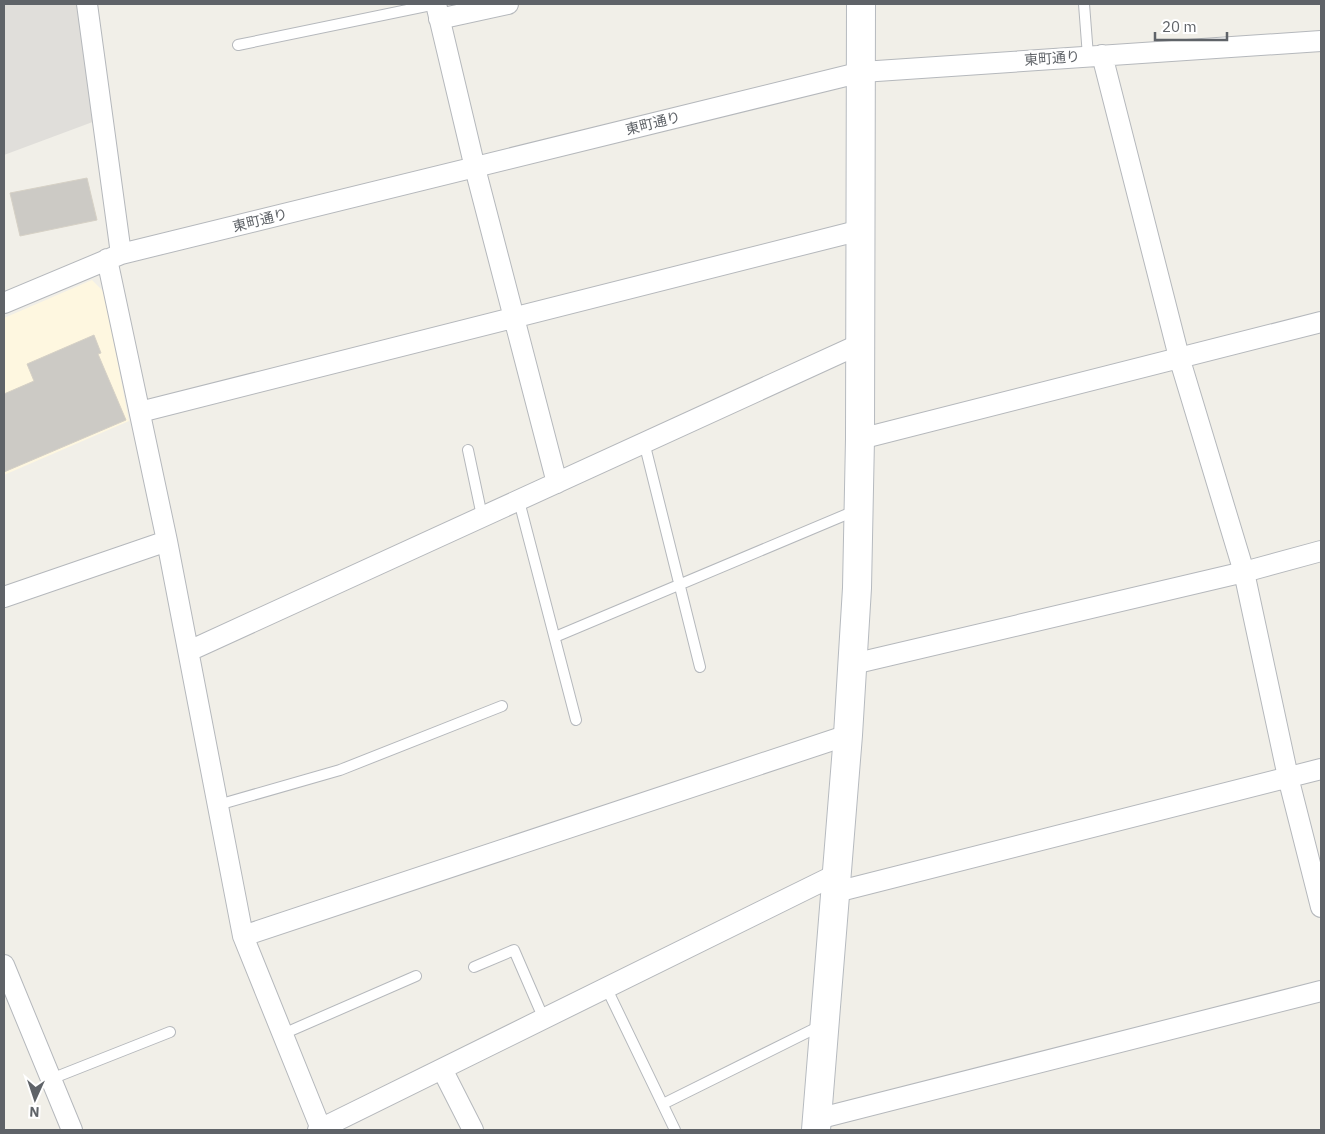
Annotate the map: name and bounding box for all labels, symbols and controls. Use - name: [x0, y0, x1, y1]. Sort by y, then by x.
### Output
- scale bar: [1155, 10, 1228, 42]
- text: 20 m: [1162, 17, 1197, 36]
- street label: 東町通り: [1023, 47, 1081, 69]
- street label: 東町通り: [624, 107, 682, 139]
- street label: 東町通り: [231, 204, 289, 236]
- north arrow: [10, 1074, 60, 1124]
- text: N: [29, 1103, 40, 1121]

